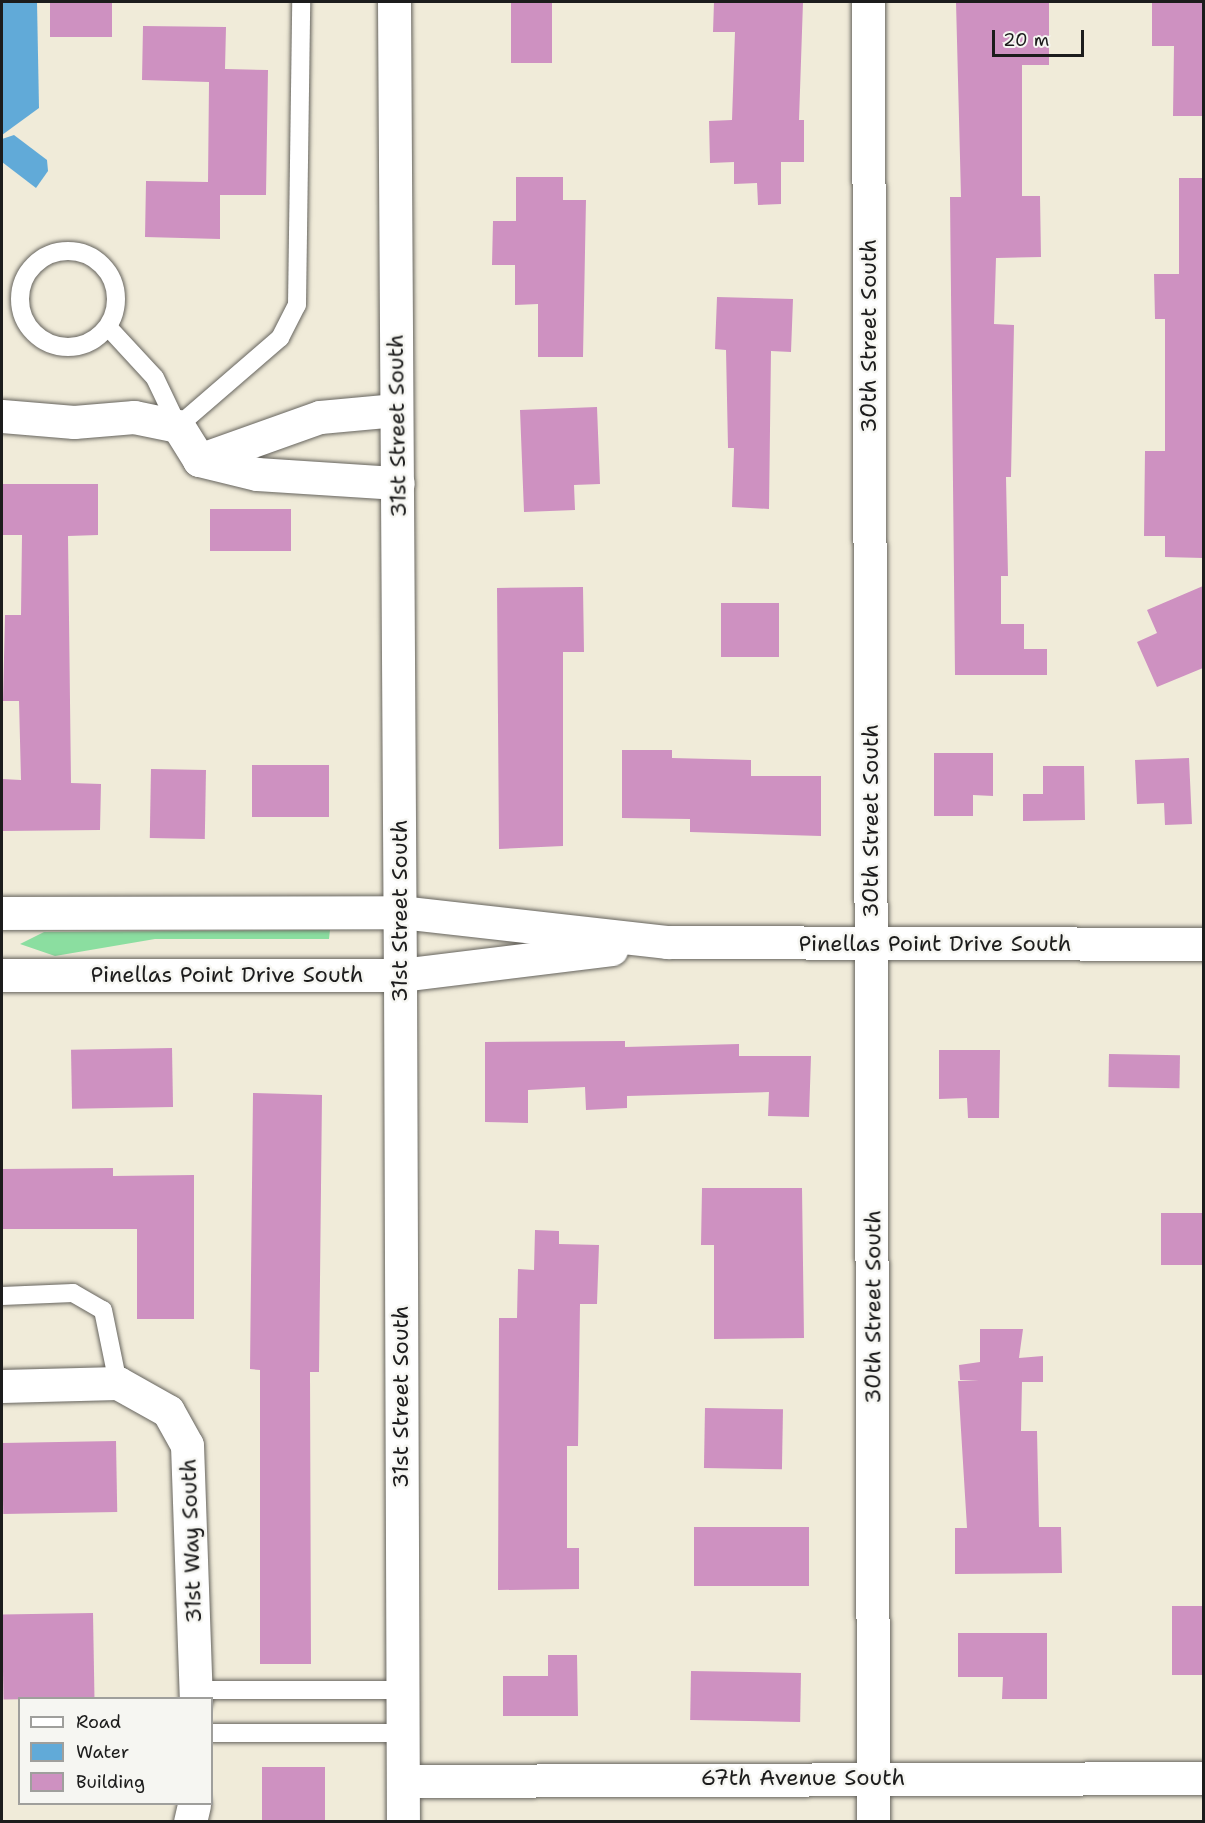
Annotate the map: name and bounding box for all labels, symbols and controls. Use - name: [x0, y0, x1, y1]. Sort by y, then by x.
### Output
- scale bar: [995, 18, 1086, 56]
- text: 20 m: [1003, 28, 1049, 52]
- street label: 30th Street South: [856, 239, 882, 433]
- street label: 31st Street South: [382, 334, 412, 518]
- street label: 30th Street South: [858, 724, 884, 918]
- street label: 31st Street South: [387, 819, 413, 1003]
- street label: Pinellas Point Drive South: [798, 931, 1072, 957]
- street label: Pinellas Point Drive South: [90, 962, 364, 988]
- street label: 30th Street South: [860, 1210, 886, 1404]
- street label: 31st Street South: [388, 1305, 414, 1489]
- street label: 31st Way South: [175, 1458, 207, 1624]
- legend: [18, 1697, 213, 1805]
- text: Road: [76, 1710, 121, 1734]
- text: Water: [76, 1740, 129, 1764]
- street label: 67th Avenue South: [701, 1765, 905, 1791]
- text: Building: [76, 1770, 145, 1794]

